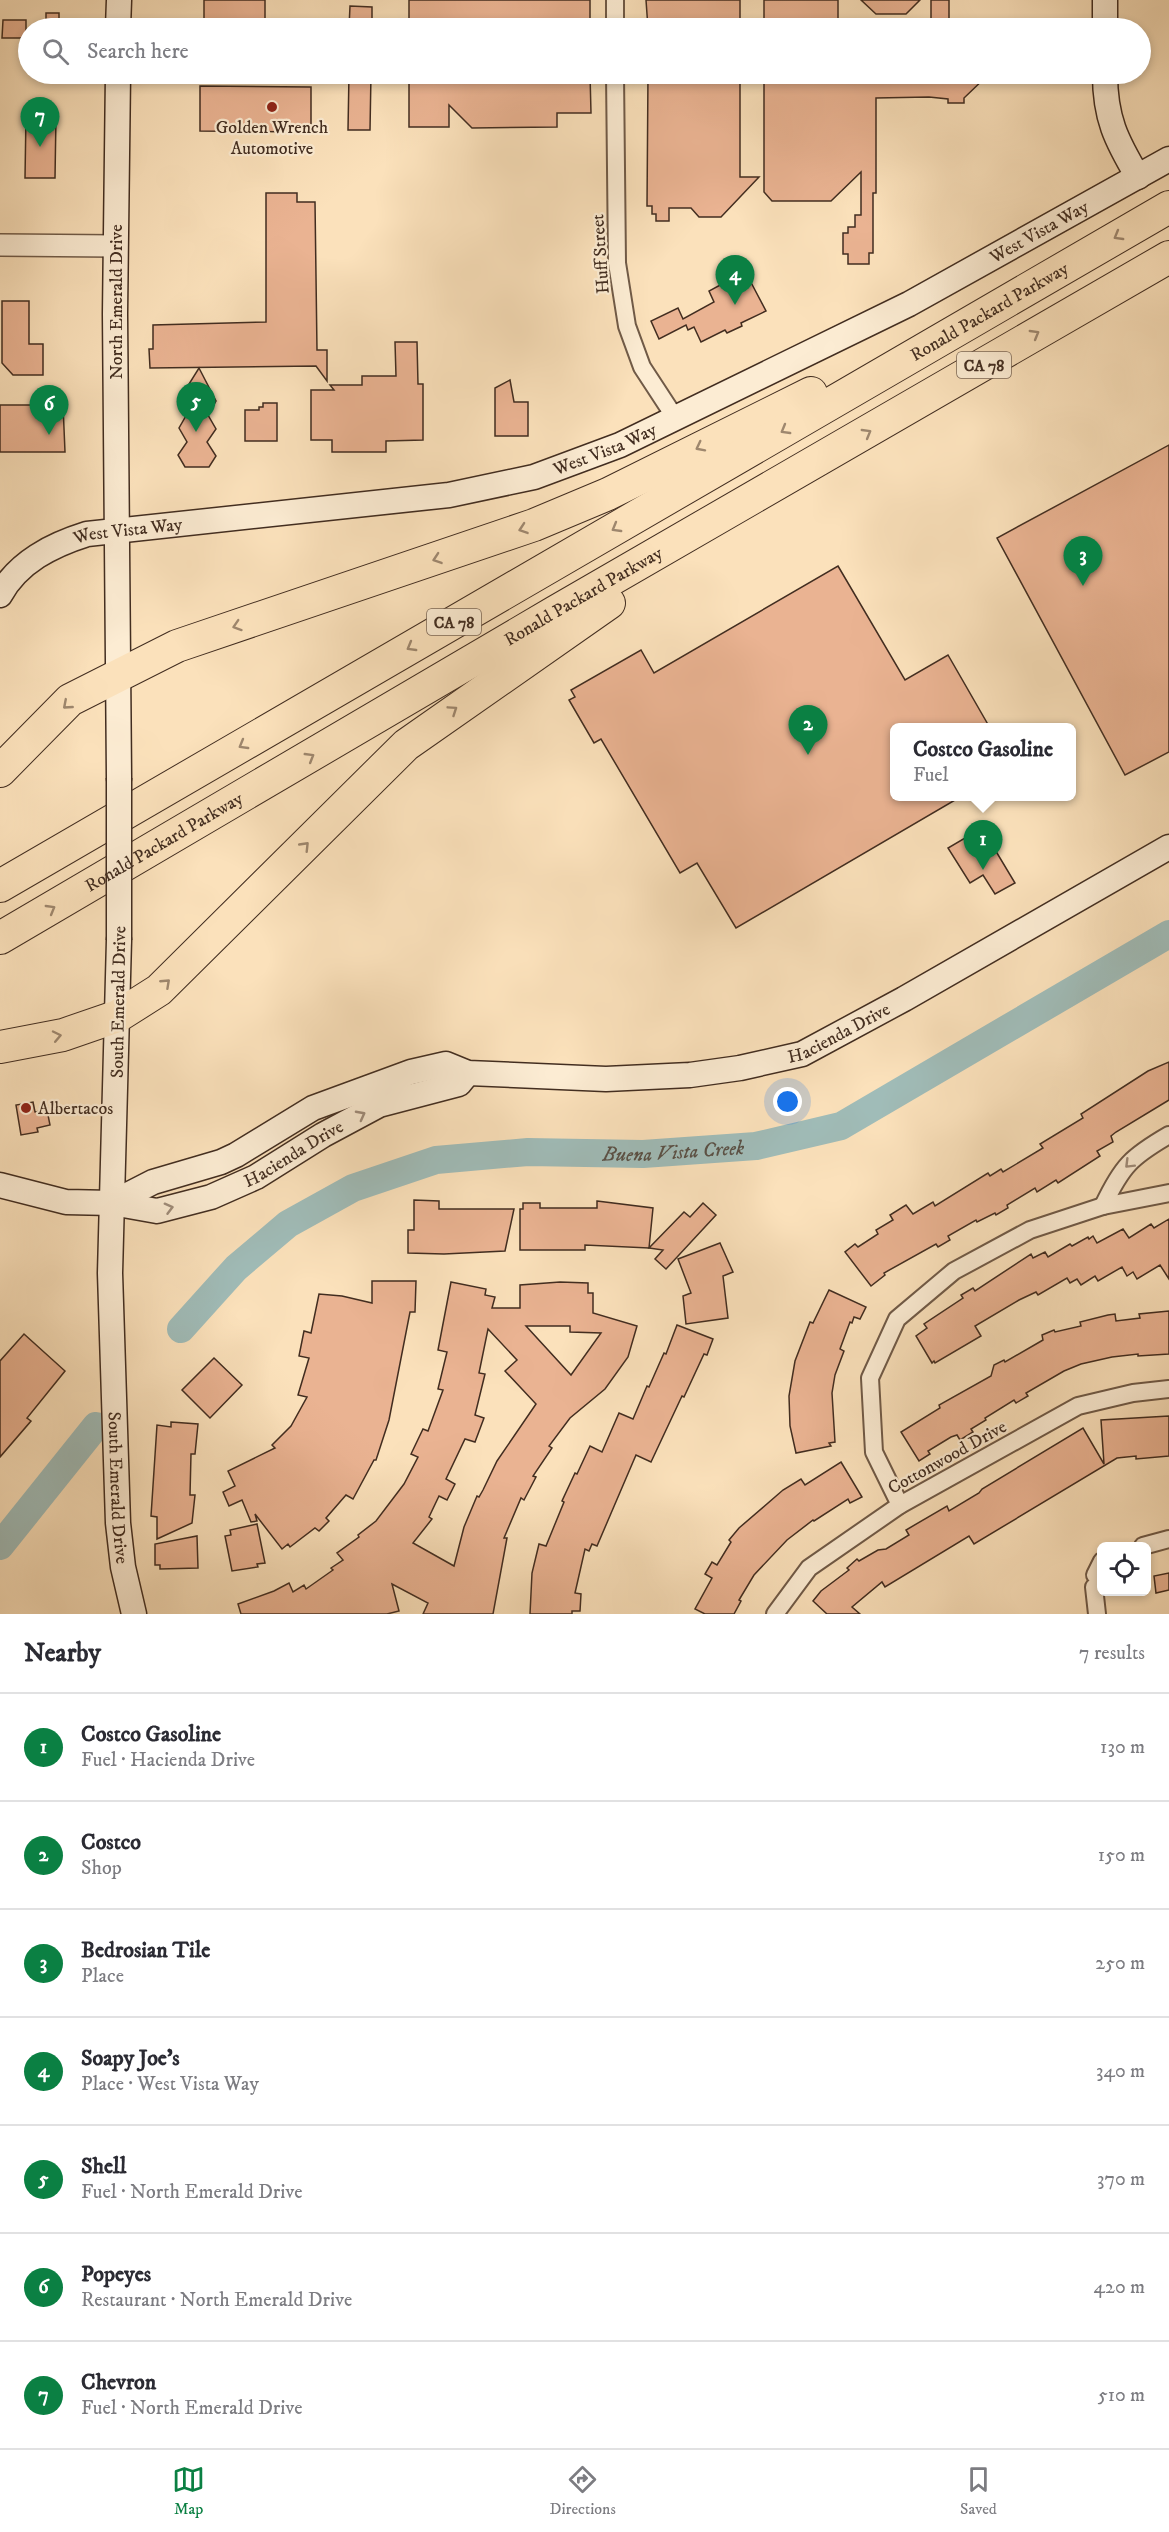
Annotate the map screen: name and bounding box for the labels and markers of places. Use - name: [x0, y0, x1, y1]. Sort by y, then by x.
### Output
- pin: 7: [20, 98, 60, 147]
- marker: Golden Wrench Automotive: [265, 100, 279, 114]
- place label: Golden Wrench Automotive: [216, 117, 329, 160]
- pin: 4: [716, 256, 754, 305]
- pin: 5: [176, 382, 216, 432]
- pin: 6: [29, 386, 68, 435]
- pin: 3: [1064, 536, 1102, 586]
- pin: 2: [788, 706, 828, 755]
- pin: 1: [964, 820, 1002, 870]
- place label: Albertacos: [38, 1098, 113, 1120]
- marker: Albertacos: [19, 1101, 33, 1115]

